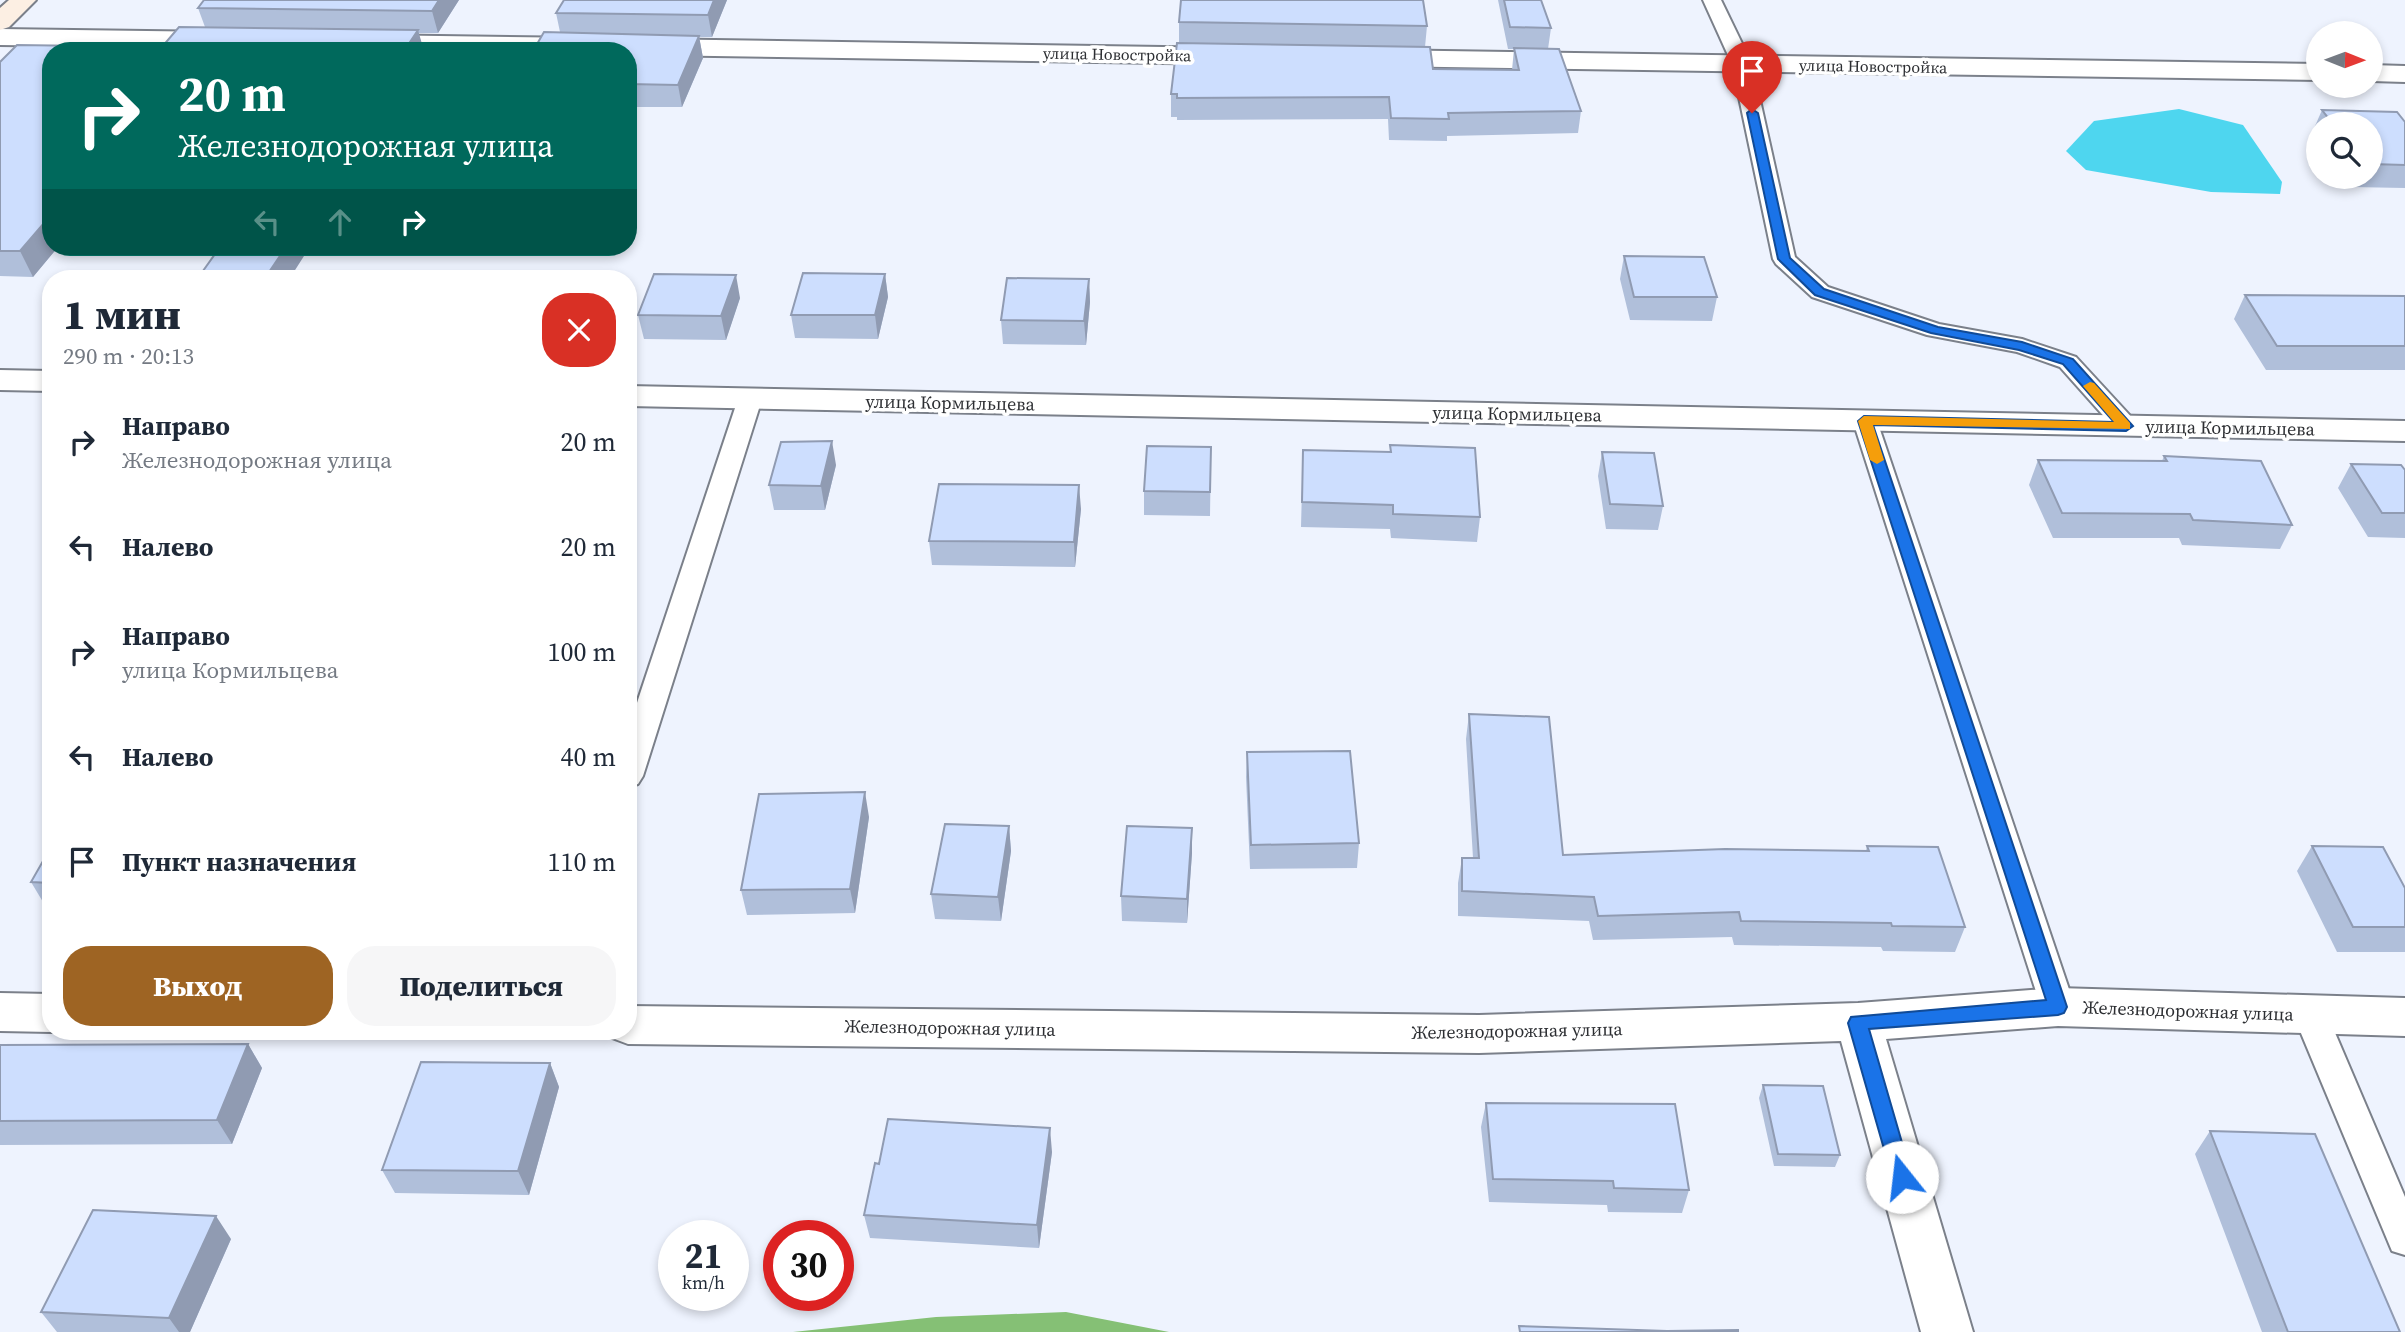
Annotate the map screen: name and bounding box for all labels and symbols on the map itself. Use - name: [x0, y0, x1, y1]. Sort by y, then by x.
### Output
- north arrow: [2306, 21, 2384, 98]
- pin: [1722, 41, 1782, 113]
- street label: улица Новостройка: [1043, 42, 1192, 66]
- street label: улица Новостройка: [1799, 54, 1948, 78]
- street label: улица Кормильцева: [865, 389, 1036, 416]
- street label: улица Кормильцева: [1432, 400, 1603, 427]
- street label: улица Кормильцева: [2145, 414, 2316, 441]
- street label: Железнодорожная улица: [2082, 994, 2295, 1027]
- street label: Железнодорожная улица: [844, 1013, 1057, 1042]
- street label: Железнодорожная улица: [1411, 1016, 1624, 1045]
- position arrow: [1865, 1140, 1939, 1214]
- speed limit sign: 30: [763, 1220, 854, 1311]

